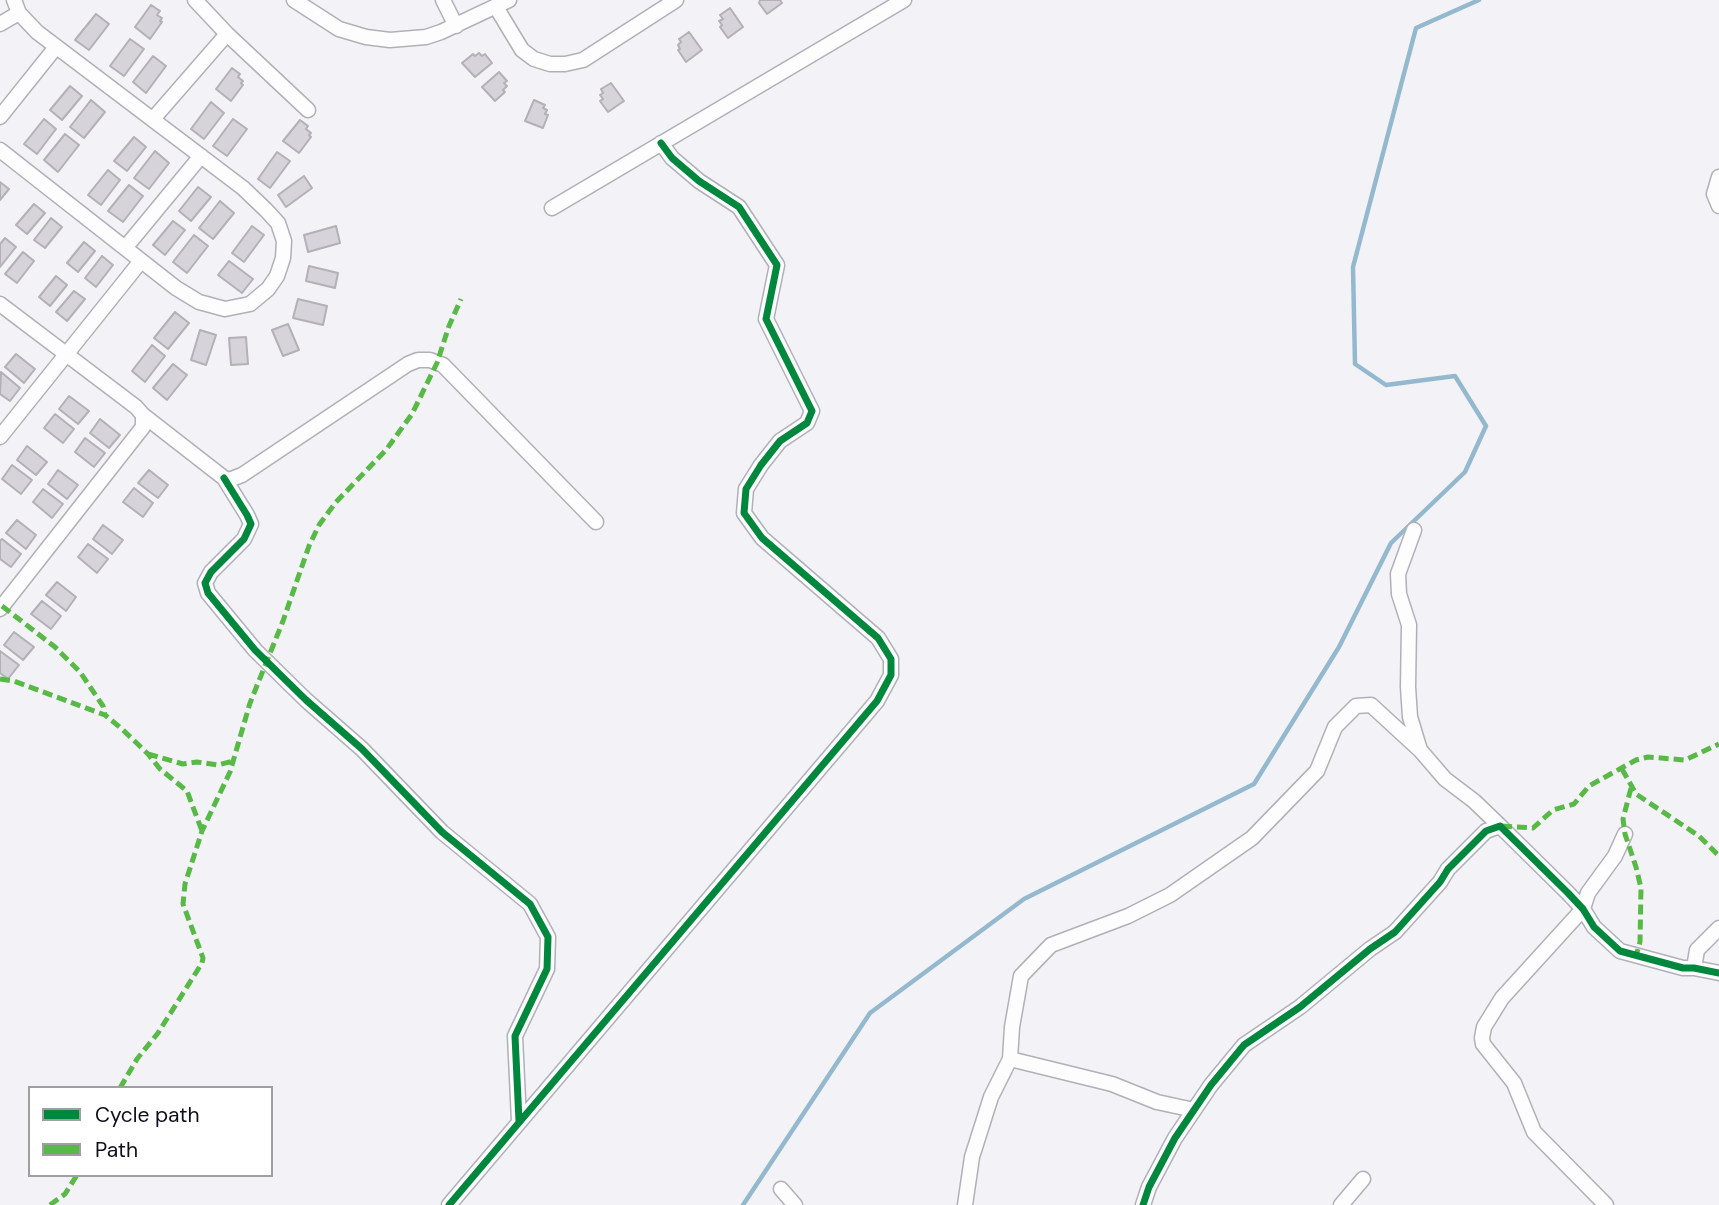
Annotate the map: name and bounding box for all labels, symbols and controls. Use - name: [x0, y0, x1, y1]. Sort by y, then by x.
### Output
- legend: [28, 1086, 273, 1177]
- text: Cycle path: [95, 1101, 200, 1129]
- text: Path: [95, 1136, 138, 1164]

